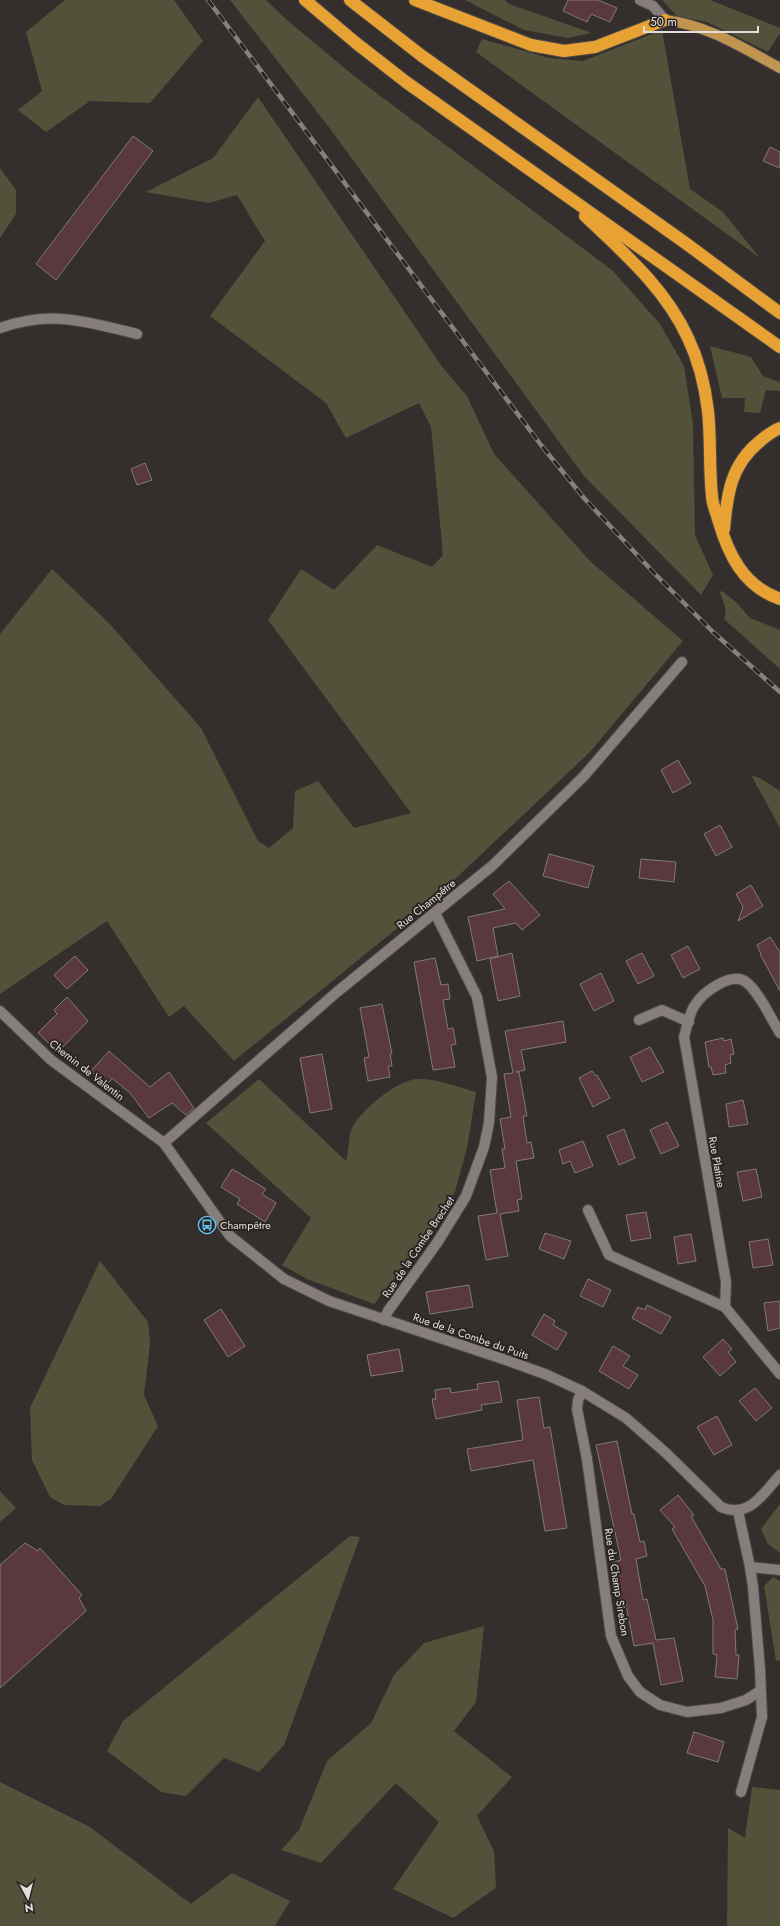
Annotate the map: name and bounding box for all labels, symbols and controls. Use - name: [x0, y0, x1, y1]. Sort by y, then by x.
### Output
- scale bar: [644, 8, 758, 34]
- text: 50 m: [650, 13, 677, 31]
- street label: Rue Champêtre: [393, 875, 459, 933]
- street label: Chemin de Valentin: [46, 1036, 128, 1104]
- street label: Rue Platine: [705, 1135, 729, 1189]
- street label: Rue de la Combe Brechet: [378, 1193, 458, 1301]
- bus stop icon: Champêtre: [197, 1215, 217, 1235]
- place label: Champêtre: [220, 1217, 271, 1233]
- street label: Rue de la Combe du Puits: [411, 1309, 532, 1364]
- street label: Rue du Champ Sirebon: [601, 1527, 633, 1637]
- north arrow: [8, 1878, 48, 1918]
- text: N: [24, 1899, 35, 1916]

